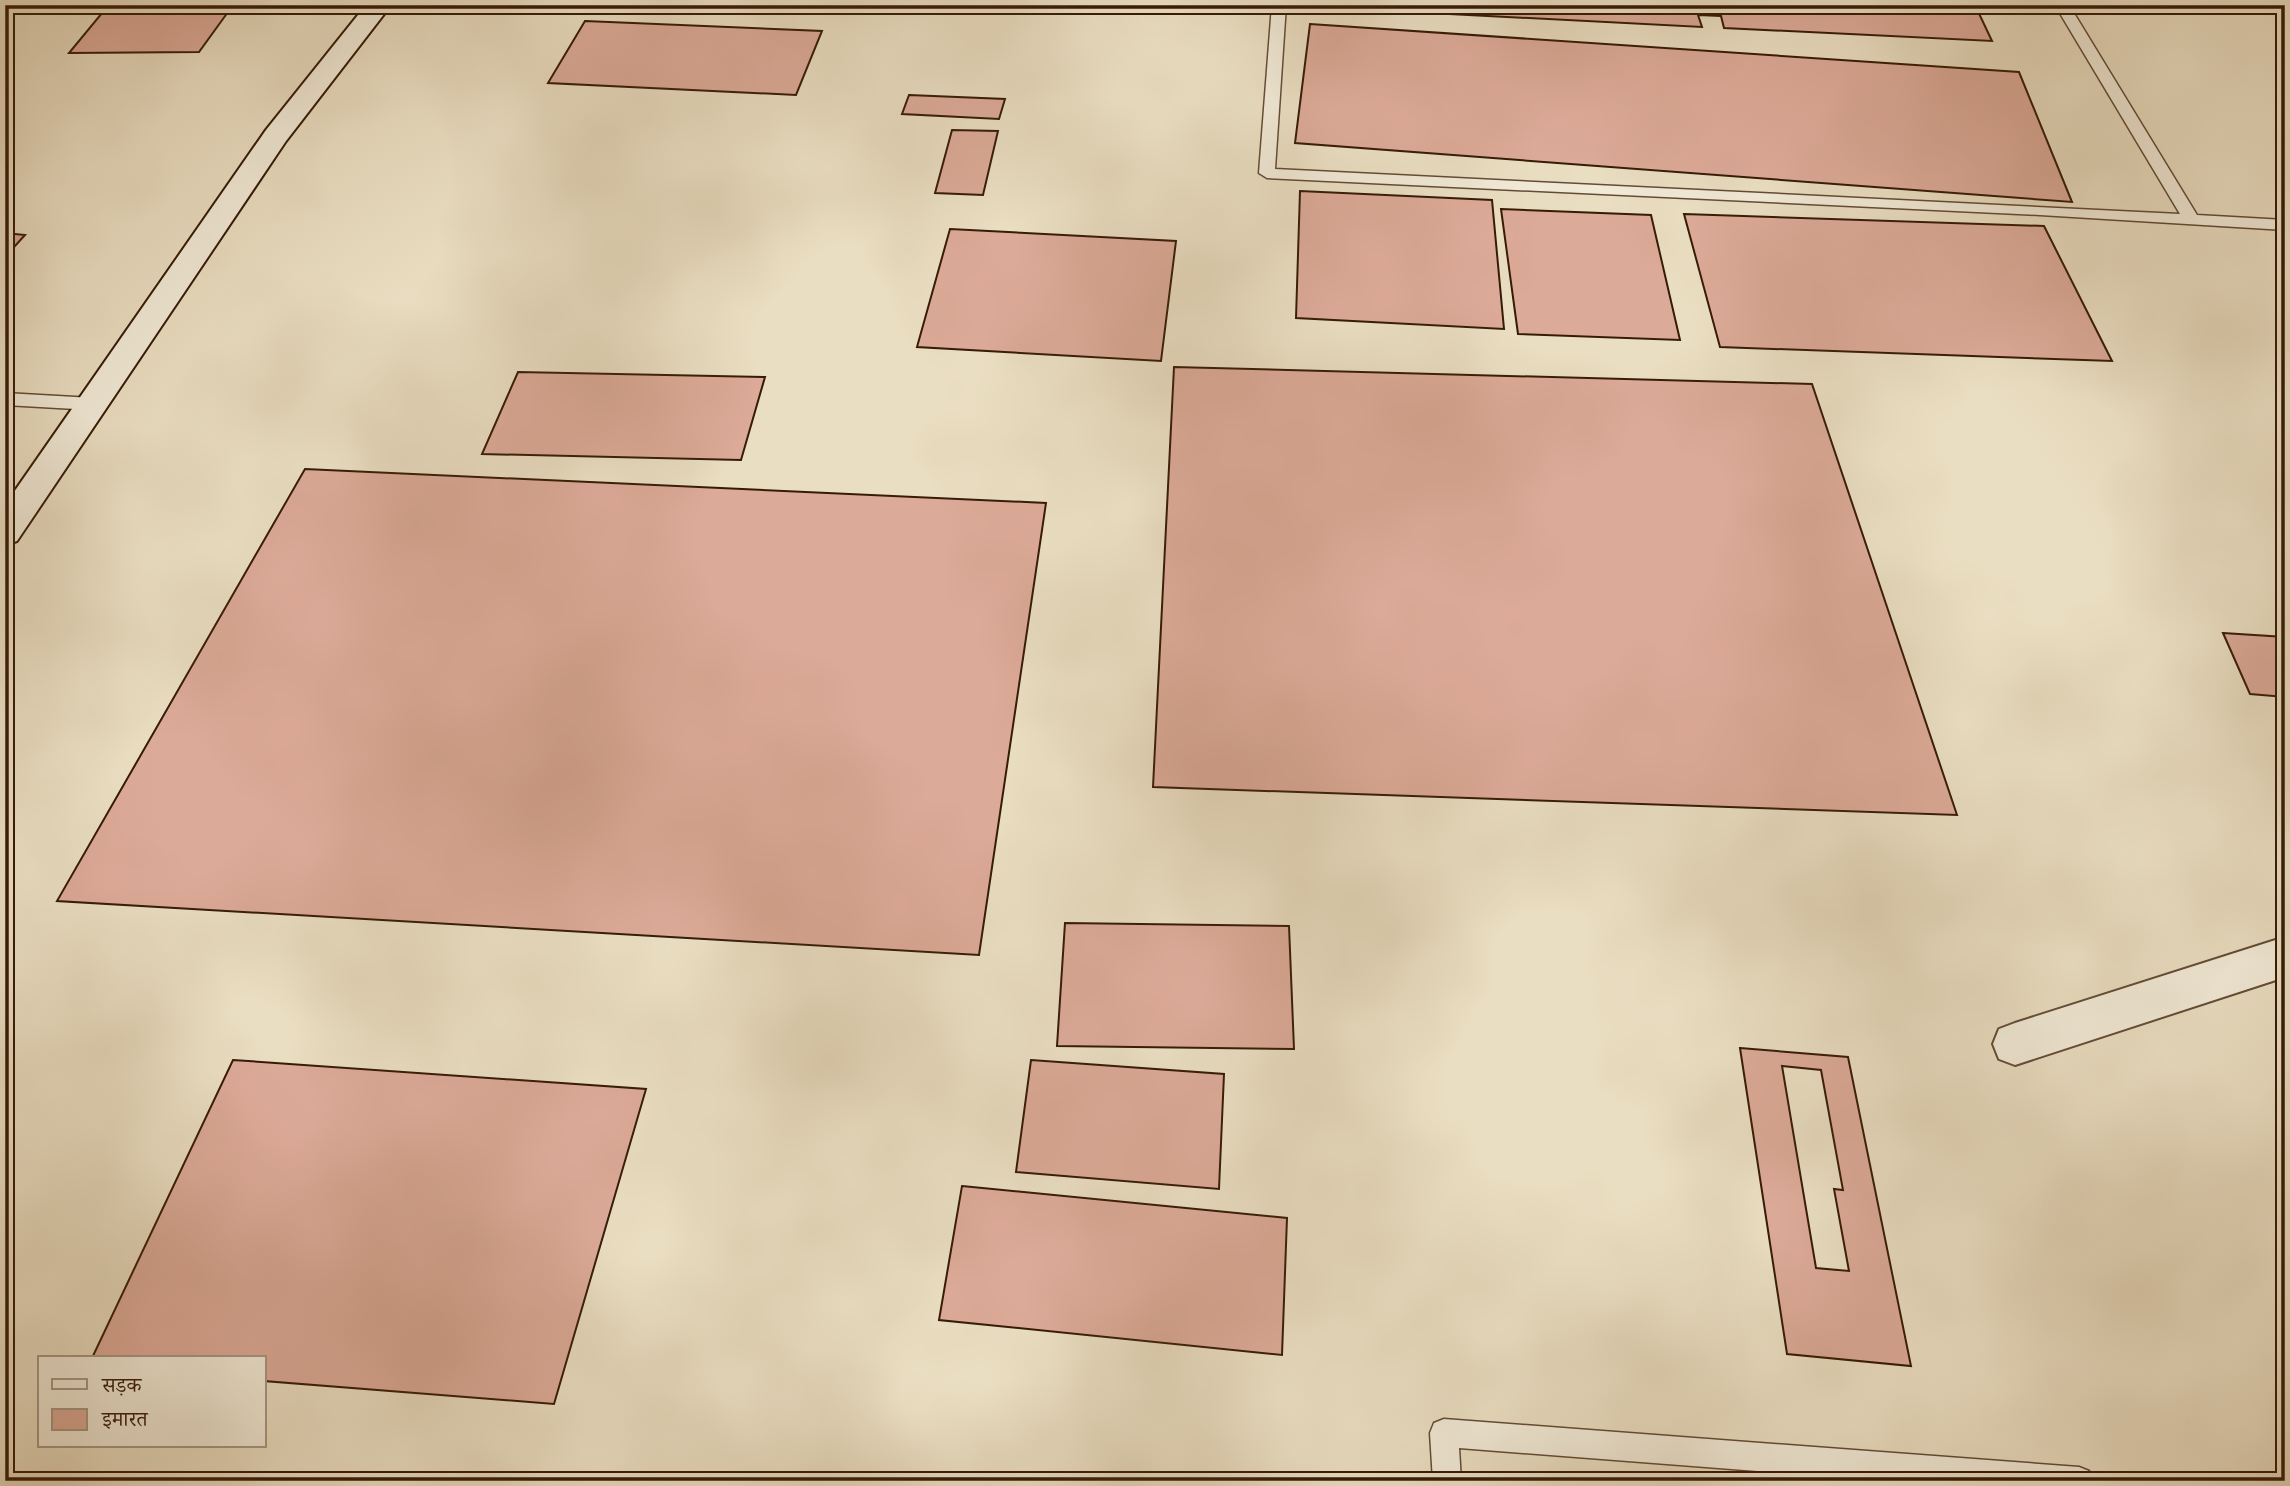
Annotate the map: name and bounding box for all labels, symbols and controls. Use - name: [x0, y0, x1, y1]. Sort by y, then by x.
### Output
- legend: [38, 1356, 266, 1448]
- text: सड़क: [101, 1371, 142, 1399]
- text: इमारत: [101, 1405, 149, 1433]

